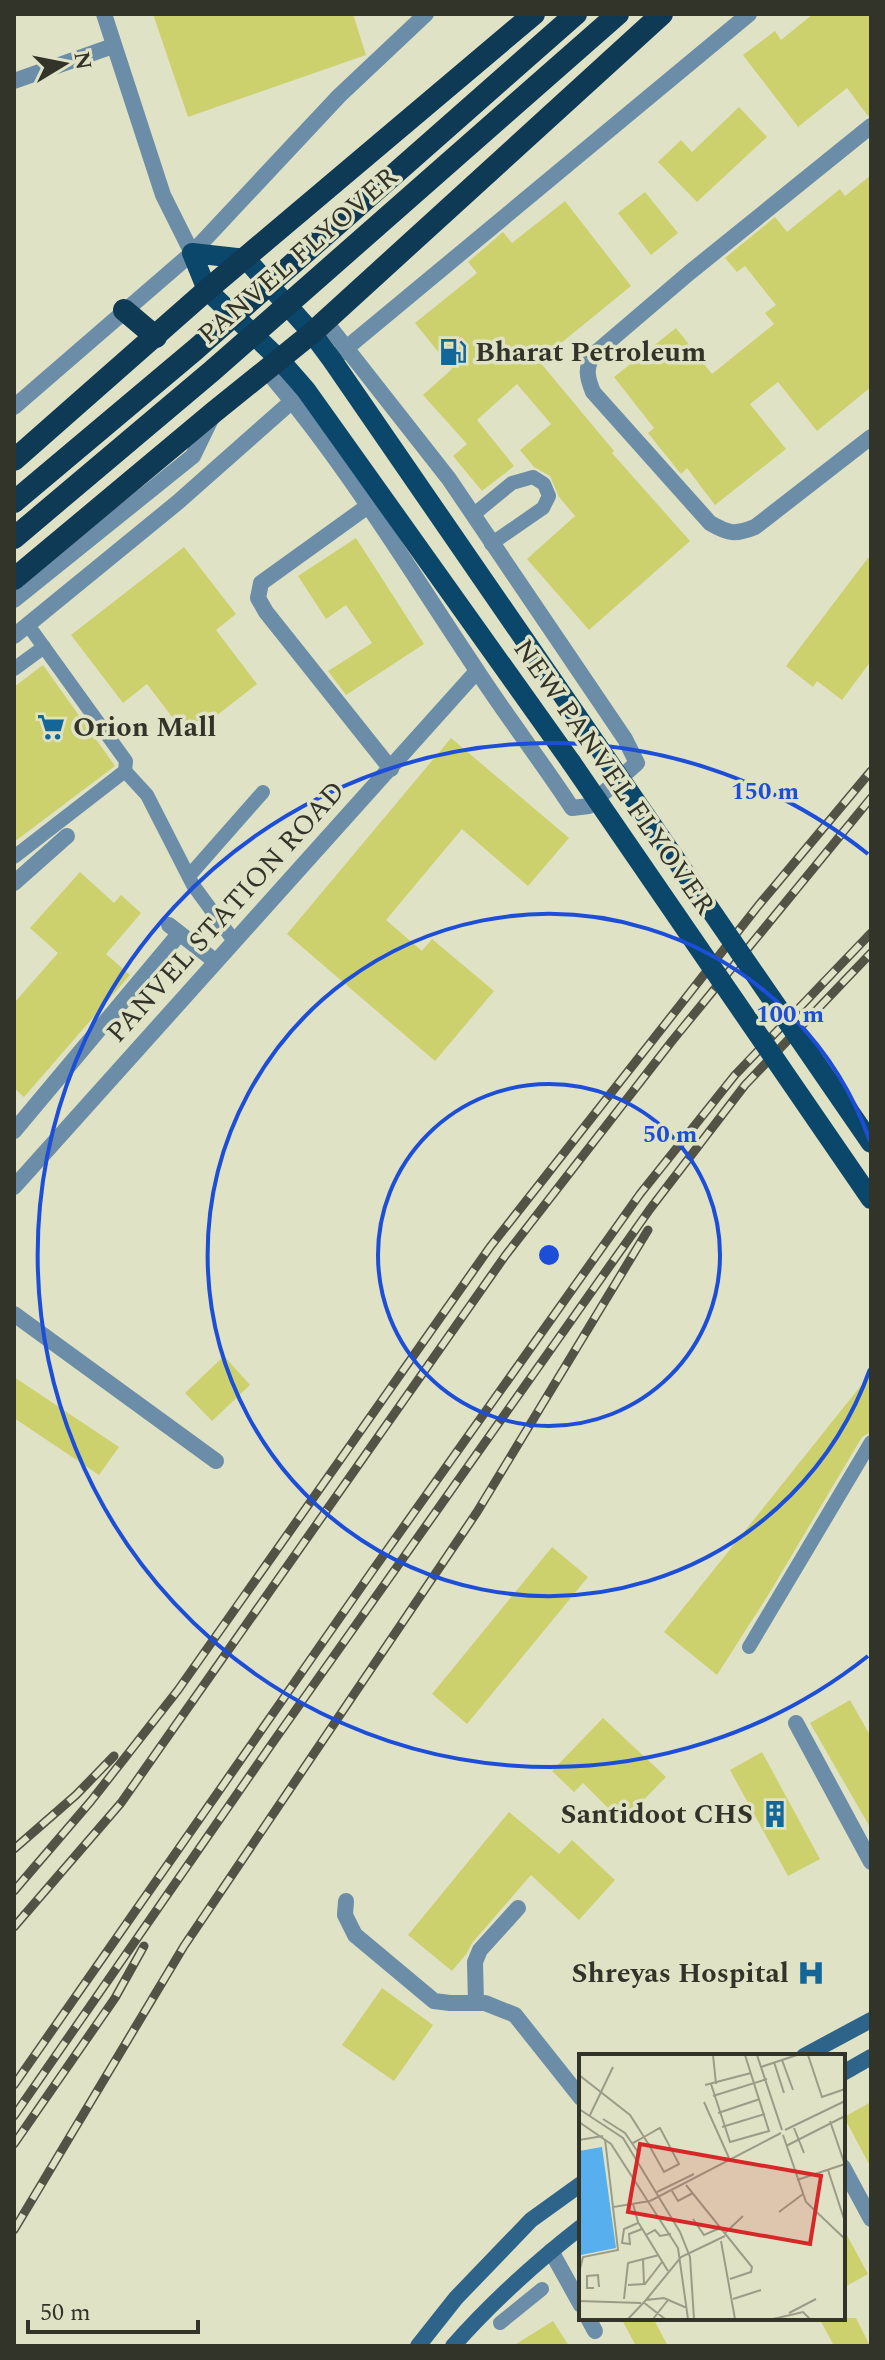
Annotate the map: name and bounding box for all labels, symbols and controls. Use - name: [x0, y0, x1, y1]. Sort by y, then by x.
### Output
- north arrow: [24, 24, 104, 104]
- text: N: [64, 49, 100, 73]
- street label: PANVEL FLYOVER: [188, 156, 408, 355]
- place label: Bharat Petroleum: [475, 331, 706, 374]
- fuel station icon: Bharat Petroleum: [438, 337, 468, 367]
- street label: NEW PANVEL FLYOVER: [502, 630, 726, 924]
- place label: Orion Mall: [73, 706, 216, 749]
- supermarket icon: Orion Mall: [36, 712, 66, 742]
- street label: PANVEL STATION ROAD: [96, 771, 356, 1053]
- text: 150 m: [731, 774, 799, 810]
- text: 100 m: [756, 997, 824, 1033]
- text: 50 m: [643, 1117, 698, 1153]
- centre of rings: [535, 1241, 563, 1269]
- place label: Santidoot CHS: [560, 1793, 753, 1836]
- building icon: Santidoot CHS: [760, 1799, 790, 1829]
- place label: Shreyas Hospital: [571, 1952, 789, 1995]
- hospital icon: Shreyas Hospital: [796, 1958, 826, 1988]
- inset map: [579, 2054, 845, 2320]
- scale bar: [28, 2284, 198, 2334]
- text: 50 m: [40, 2295, 91, 2331]

